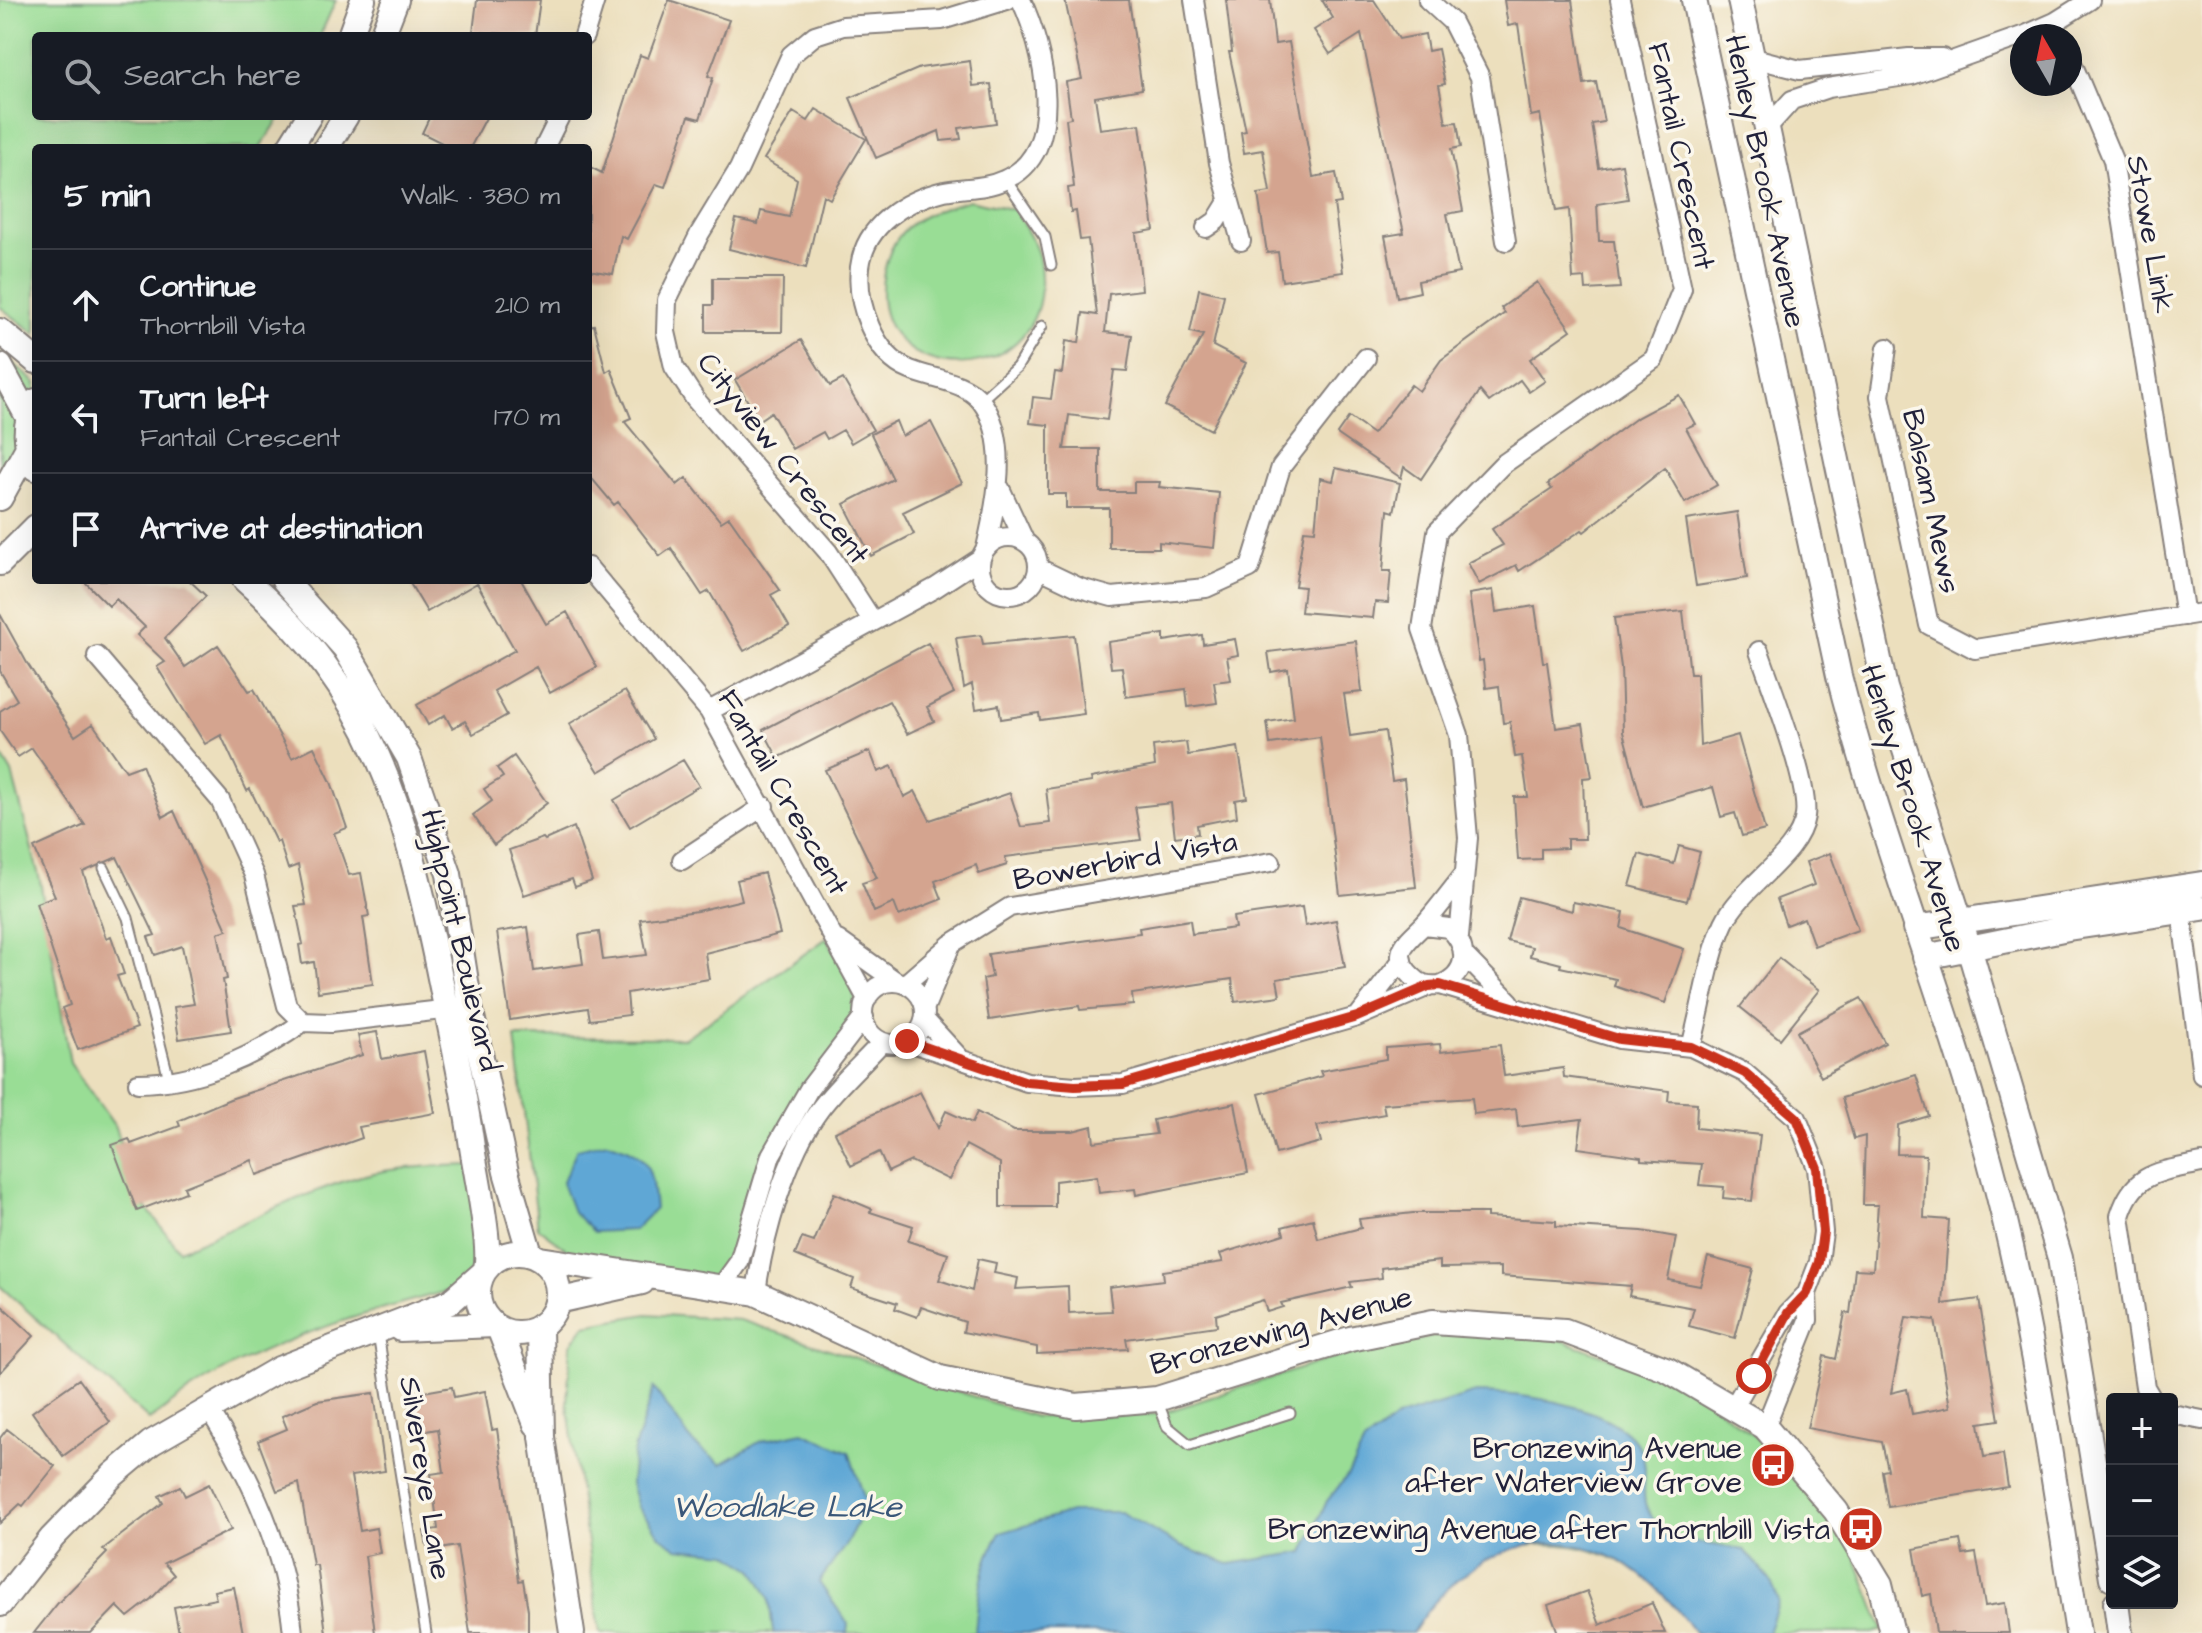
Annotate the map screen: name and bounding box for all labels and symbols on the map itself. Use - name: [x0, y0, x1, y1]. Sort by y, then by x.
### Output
- north arrow: [2010, 24, 2082, 96]
- street label: Henley Brook Avenue: [1712, 31, 1817, 332]
- street label: Fantail Crescent: [1636, 39, 1726, 274]
- street label: Stowe Link: [2115, 152, 2185, 316]
- street label: Cityview Crescent: [686, 344, 879, 574]
- street label: Balsam Mews: [1891, 405, 1971, 597]
- street label: Henley Brook Avenue: [1848, 659, 1977, 957]
- street label: Fantail Crescent: [707, 682, 859, 903]
- street label: Highpoint Boulevard: [409, 805, 511, 1075]
- street label: Bowerbird Vista: [1010, 821, 1240, 901]
- route end: [889, 1023, 925, 1059]
- street label: Bronzewing Avenue: [1146, 1276, 1417, 1387]
- route start: [1736, 1358, 1772, 1394]
- street label: Silvereye Lane: [387, 1374, 462, 1583]
- place label: Bronzewing Avenue after Waterview Grove: [1405, 1428, 1742, 1504]
- bus stop icon: Bronzewing Avenue after Waterview Grove: [1749, 1441, 1797, 1489]
- water label: Woodlake Lake: [673, 1485, 903, 1530]
- bus stop icon: Bronzewing Avenue after Thornbill Vista: [1837, 1505, 1885, 1553]
- place label: Bronzewing Avenue after Thornbill Vista: [1268, 1509, 1830, 1552]

